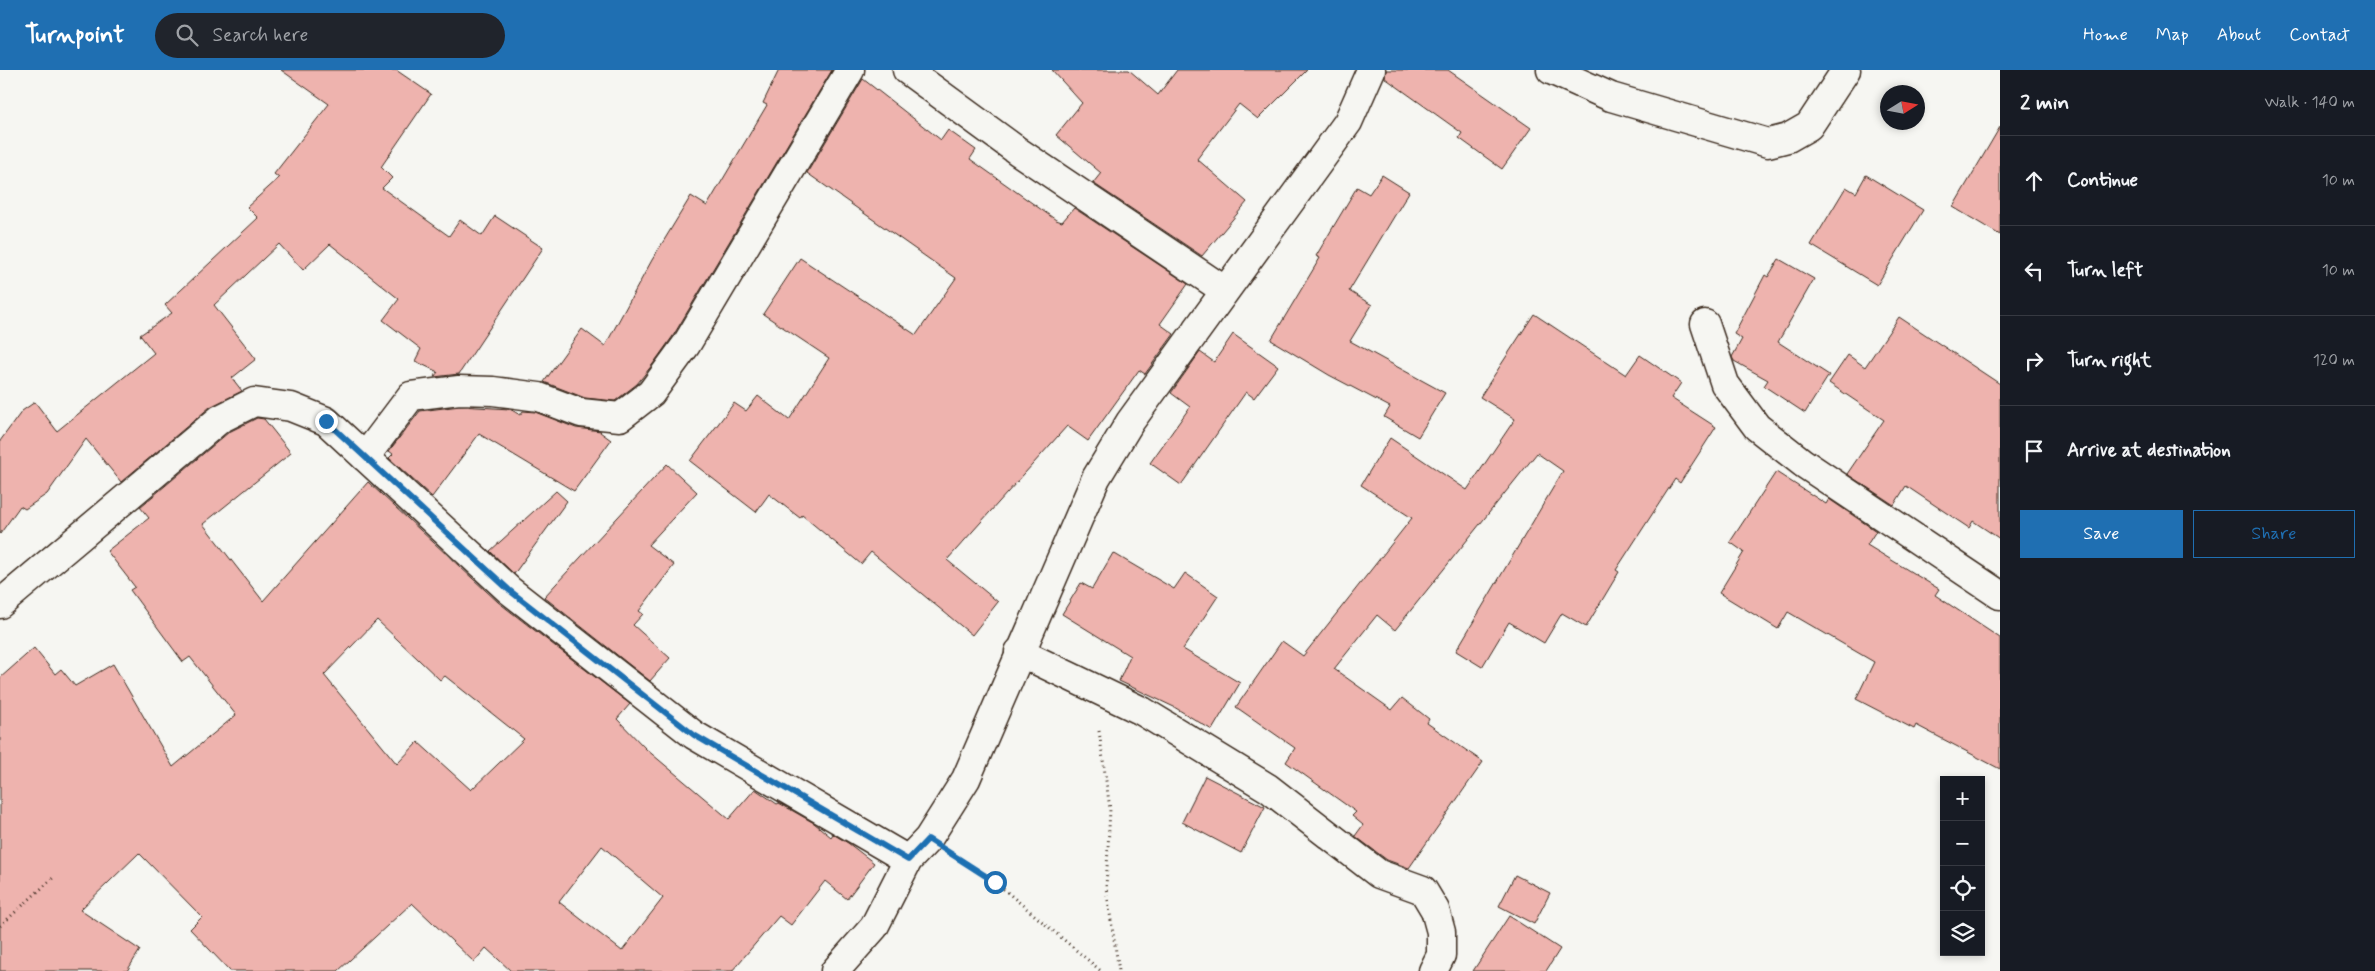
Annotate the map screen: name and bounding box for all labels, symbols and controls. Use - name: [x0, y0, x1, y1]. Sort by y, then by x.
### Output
- search box: [155, 13, 505, 58]
- text: Turnpoint: [25, 20, 125, 51]
- icon: search: [173, 21, 201, 49]
- text: Search here: [213, 23, 308, 48]
- text: Home: [2083, 23, 2128, 47]
- text: Map: [2156, 23, 2189, 47]
- text: About: [2217, 23, 2261, 47]
- text: Contact: [2289, 23, 2350, 47]
- north arrow: [1880, 85, 1925, 130]
- text: 2 min: [2020, 89, 2069, 117]
- text: Walk · 140 m: [2265, 92, 2355, 113]
- icon: ahead: [2020, 167, 2048, 195]
- text: Continue: [2067, 168, 2138, 193]
- text: 10 m: [2322, 170, 2355, 191]
- icon: left: [2020, 257, 2048, 285]
- text: Turn left: [2067, 258, 2143, 283]
- text: 10 m: [2322, 260, 2355, 281]
- icon: right: [2020, 347, 2048, 375]
- text: Turn right: [2067, 348, 2151, 373]
- text: 120 m: [2313, 350, 2355, 371]
- route end: [315, 410, 338, 433]
- icon: arrive: [2020, 437, 2048, 465]
- text: Arrive at destination: [2067, 438, 2231, 463]
- button: Save: [2020, 510, 2183, 558]
- button: Share: [2193, 510, 2355, 558]
- map controls: [1940, 776, 1985, 956]
- button: +: [1940, 776, 1985, 821]
- button: −: [1940, 821, 1985, 866]
- button: locate: [1940, 866, 1985, 911]
- route start: [984, 871, 1007, 894]
- button: layers: [1940, 911, 1985, 956]

